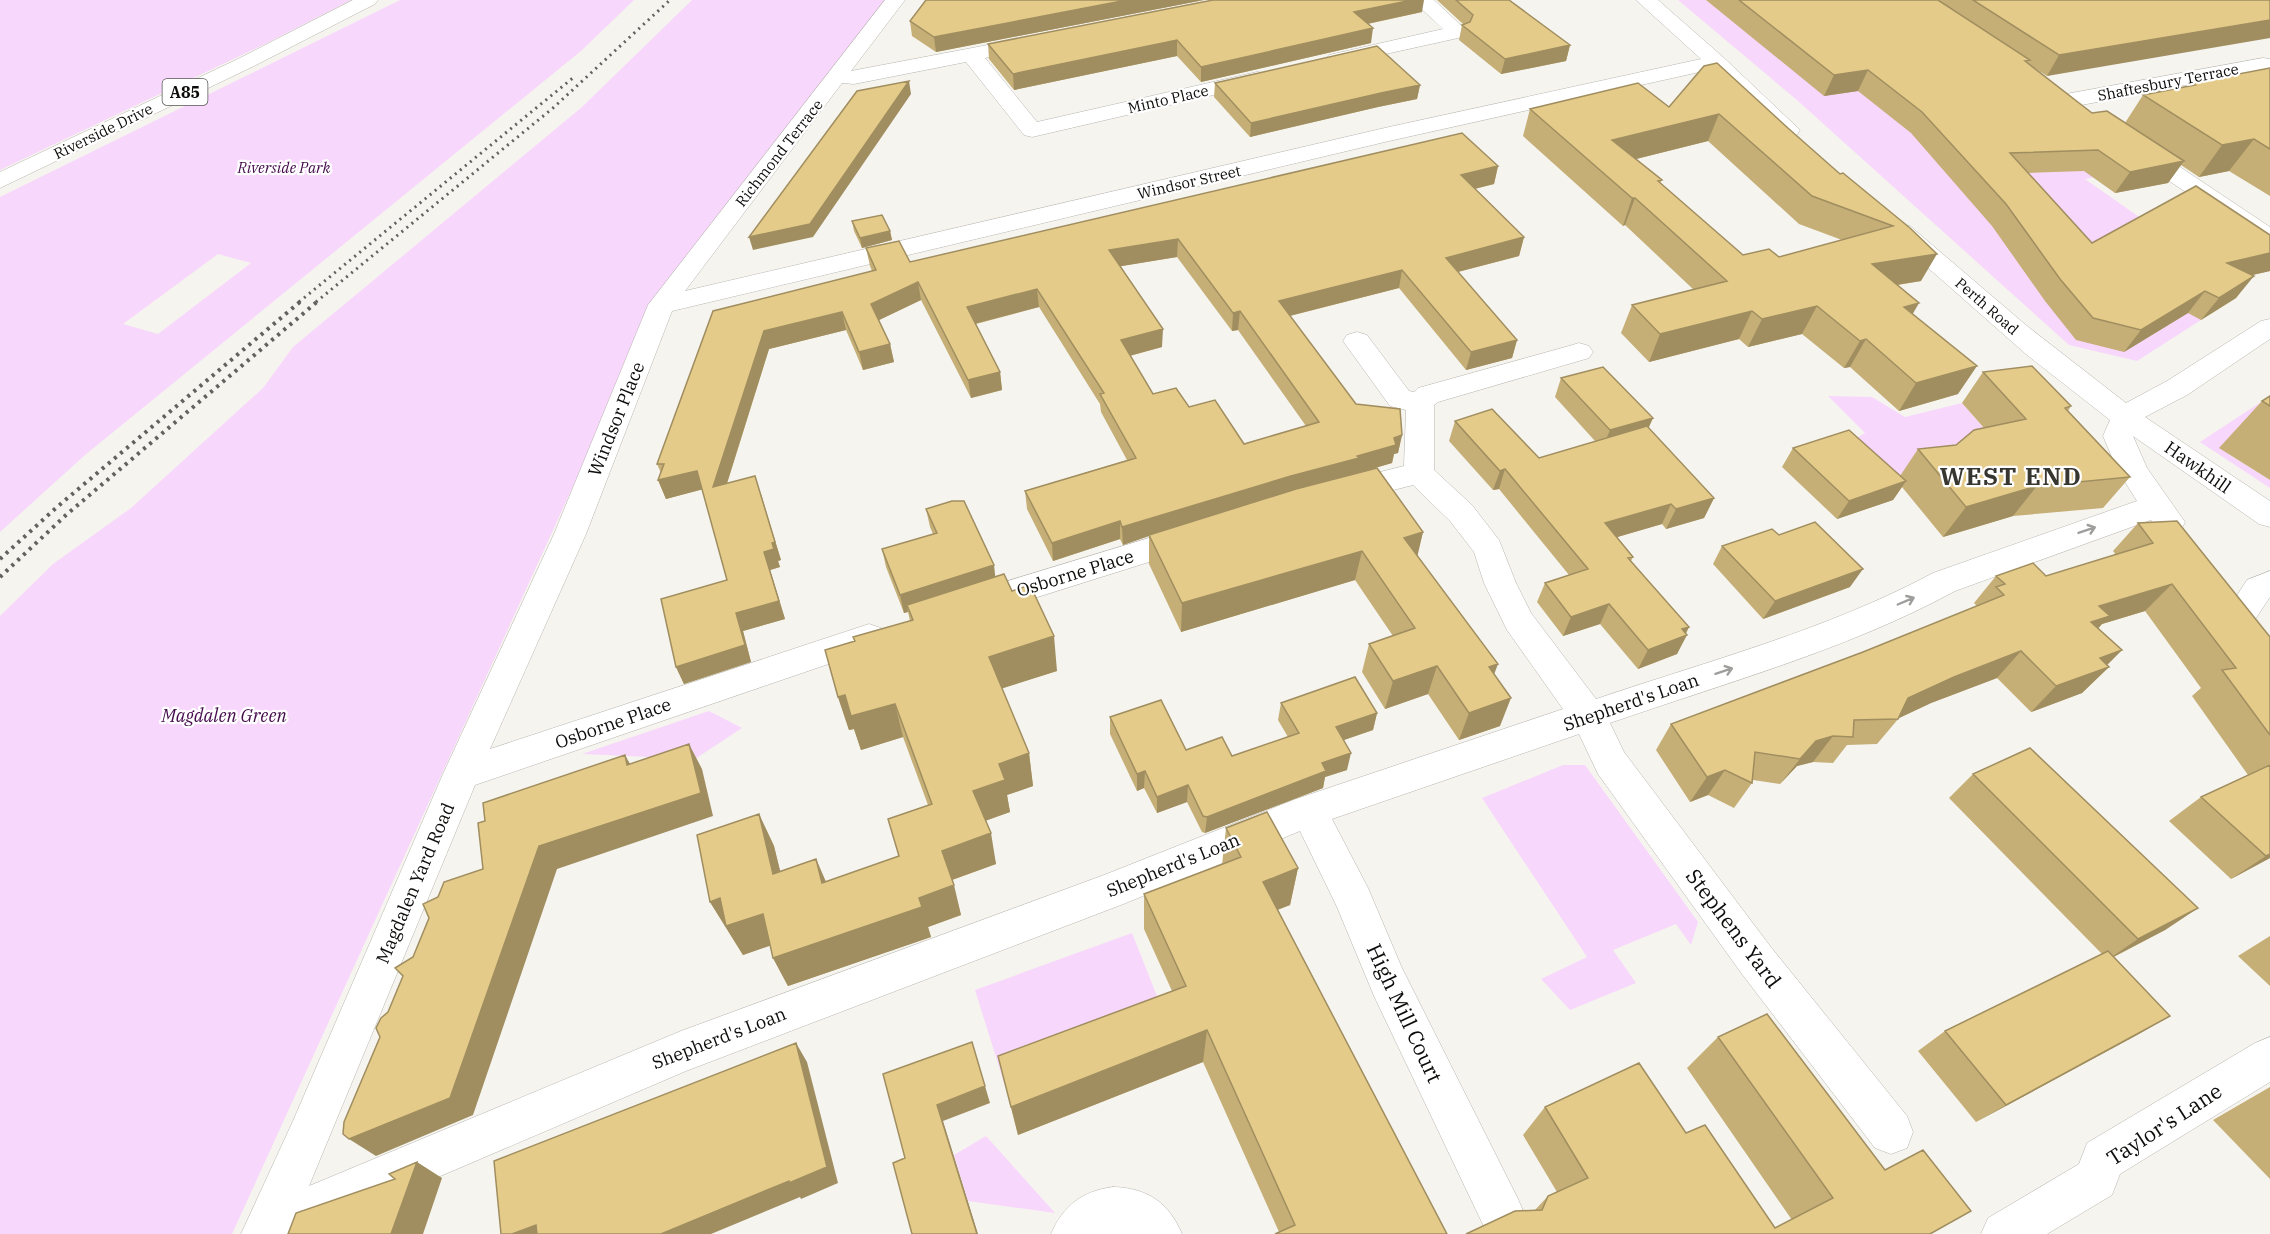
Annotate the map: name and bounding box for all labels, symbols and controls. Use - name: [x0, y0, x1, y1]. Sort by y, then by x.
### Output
- street label: Shaftesbury Terrace: [2096, 59, 2240, 105]
- road number: A85: [162, 79, 207, 105]
- street label: Minto Place: [1126, 80, 1210, 118]
- street label: Richmond Terrace: [731, 95, 827, 211]
- street label: Riverside Drive: [50, 99, 156, 163]
- park label: Riverside Park: [236, 158, 331, 177]
- street label: Windsor Street: [1135, 161, 1243, 203]
- street label: Perth Road: [1951, 273, 2023, 339]
- street label: Windsor Place: [583, 358, 649, 480]
- street label: Hawkhill: [2160, 436, 2236, 498]
- district label: WEST END: [1940, 460, 2082, 492]
- one-way arrow: [2077, 524, 2096, 535]
- street label: Osborne Place: [1014, 544, 1136, 602]
- one-way arrow: [1897, 595, 1915, 606]
- one-way arrow: [1714, 665, 1733, 676]
- street label: Shepherd's Loan: [1560, 668, 1702, 736]
- street label: Osborne Place: [552, 692, 674, 754]
- park label: Magdalen Green: [160, 704, 287, 727]
- street label: Magdalen Yard Road: [371, 799, 459, 967]
- street label: Shepherd's Loan: [1103, 828, 1243, 902]
- street label: Stephens Yard: [1680, 863, 1788, 993]
- street label: High Mill Court: [1361, 939, 1449, 1087]
- street label: Shepherd's Loan: [649, 1002, 789, 1074]
- street label: Taylor's Lane: [2101, 1076, 2227, 1172]

